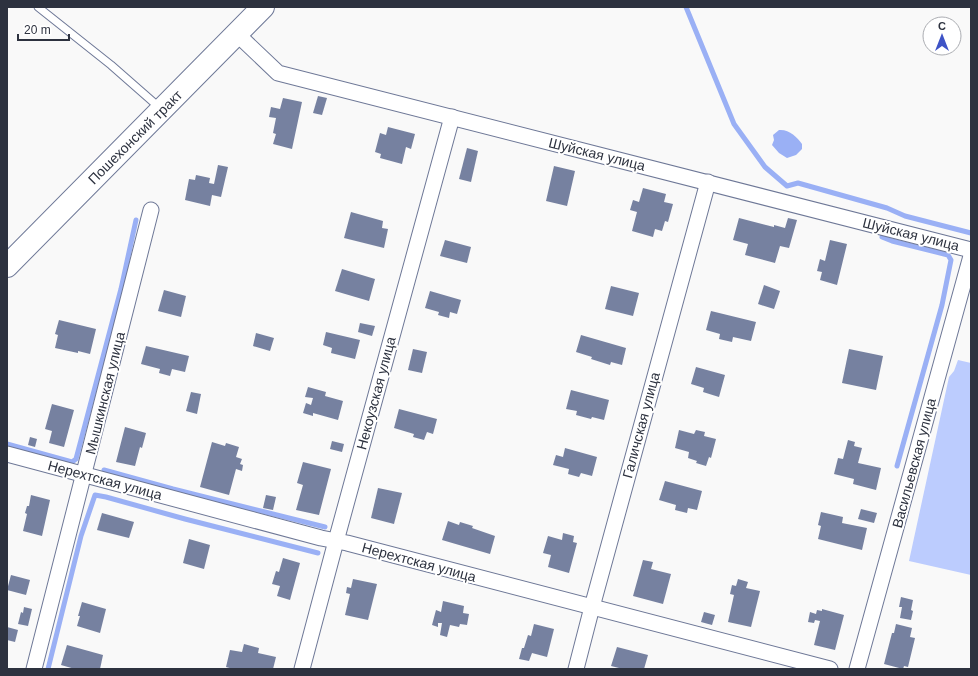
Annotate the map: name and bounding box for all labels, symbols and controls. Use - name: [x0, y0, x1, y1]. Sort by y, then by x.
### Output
- scale bar: [18, 16, 69, 42]
- north arrow: [922, 16, 962, 56]
- text: С: [938, 20, 946, 32]
- text: 20 m: [24, 23, 51, 37]
- street label: Пошехонский тракт: [85, 86, 186, 187]
- street label: Шуйская улица: [547, 134, 647, 174]
- street label: Шуйская улица: [861, 214, 961, 254]
- street label: Мышкинская улица: [82, 330, 128, 456]
- street label: Некоузская улица: [353, 335, 399, 451]
- street label: Галичская улица: [619, 370, 663, 480]
- street label: Васильевская улица: [889, 396, 939, 530]
- street label: Нерехтская улица: [46, 457, 164, 503]
- street label: Нерехтская улица: [360, 539, 478, 585]

